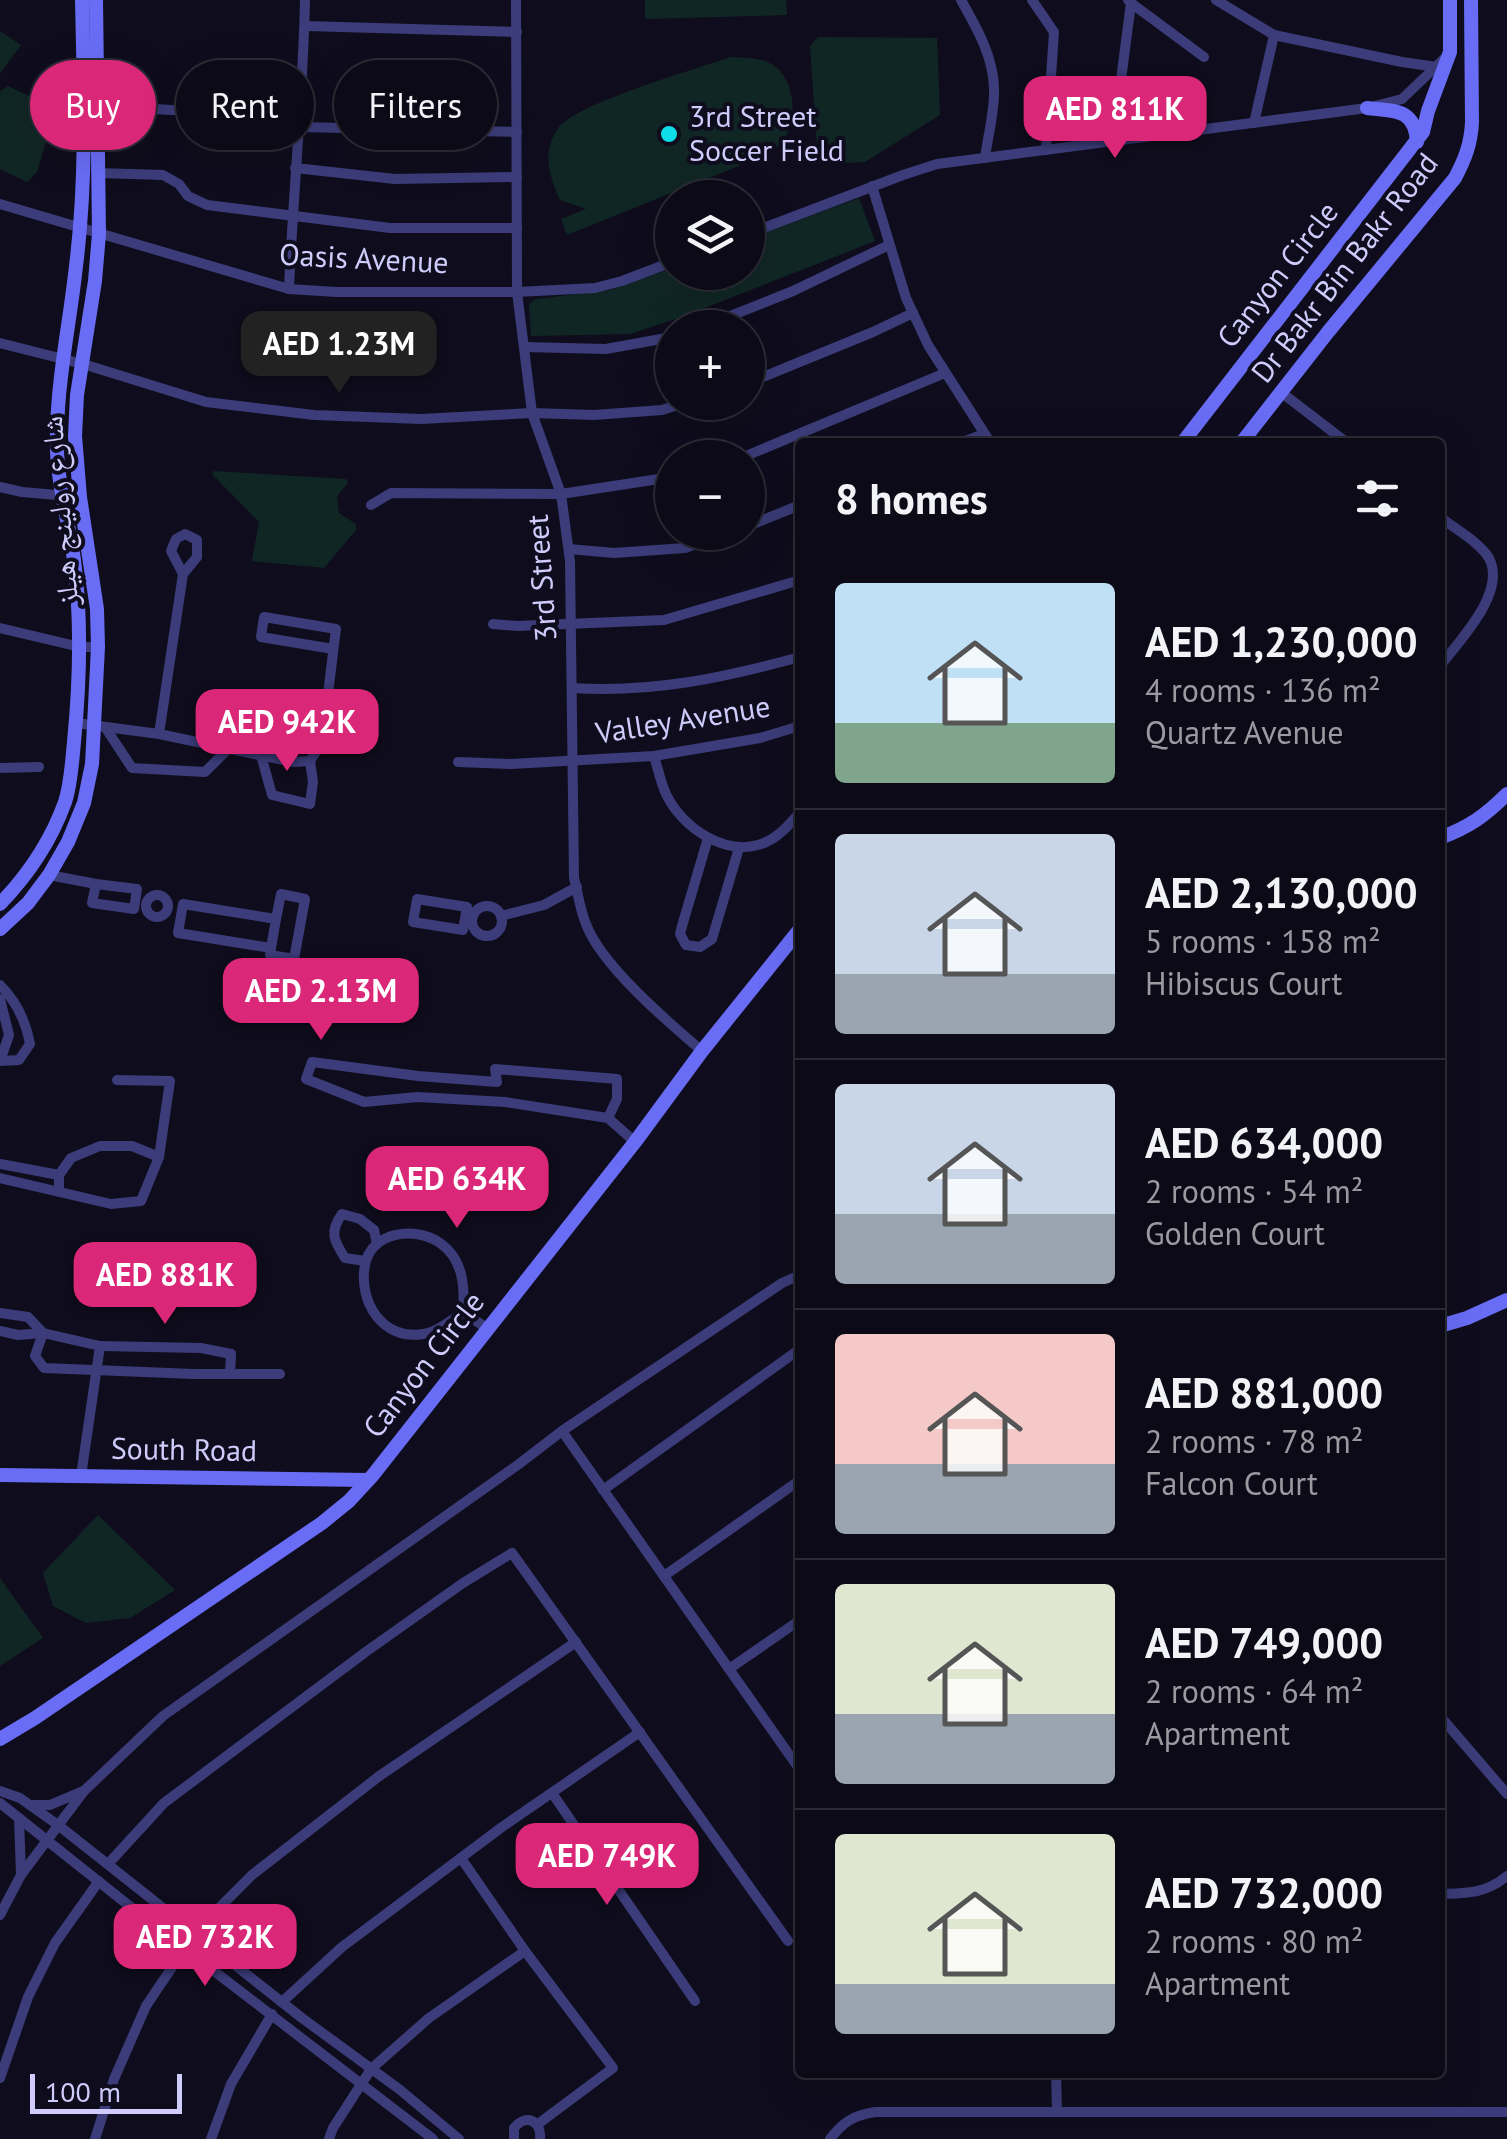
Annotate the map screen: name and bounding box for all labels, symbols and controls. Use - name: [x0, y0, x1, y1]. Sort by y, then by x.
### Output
- chip: Buy: [30, 60, 156, 150]
- chip: Rent: [176, 60, 314, 150]
- chip: Filters: [334, 60, 497, 150]
- pin: AED 811K: [1012, 76, 1218, 161]
- text: AED 811K: [1046, 87, 1184, 129]
- place label: 3rd Street Soccer Field: [689, 96, 844, 169]
- marker: 3rd Street Soccer Field: [658, 123, 680, 145]
- street label: Dr Bakr Bin Bakr Road: [1242, 144, 1446, 390]
- map controls: [655, 180, 765, 550]
- button: layers: [655, 180, 765, 290]
- street label: Canyon Circle: [1208, 193, 1346, 355]
- street label: Oasis Avenue: [278, 234, 450, 281]
- button: +: [655, 310, 765, 420]
- pin: AED 1.23M: [225, 311, 453, 396]
- text: AED 1.23M: [263, 322, 415, 364]
- street label: شارع رولينج هيلز: [31, 415, 87, 609]
- button: −: [655, 440, 765, 550]
- text: 8 homes: [835, 471, 988, 526]
- icon: filters: [1350, 471, 1405, 526]
- street label: 3rd Street: [517, 513, 564, 643]
- text: AED 1,230,000: [1145, 614, 1417, 669]
- icon: home: [915, 623, 1035, 743]
- text: 4 rooms · 136 m²: [1145, 669, 1381, 711]
- street label: Valley Avenue: [592, 685, 773, 752]
- pin: AED 942K: [184, 689, 390, 774]
- text: AED 942K: [218, 700, 356, 742]
- text: Quartz Avenue: [1145, 711, 1344, 753]
- text: AED 2,130,000: [1145, 865, 1417, 920]
- icon: home: [915, 874, 1035, 994]
- text: 5 rooms · 158 m²: [1145, 920, 1381, 962]
- pin: AED 2.13M: [207, 958, 435, 1043]
- text: Hibiscus Court: [1145, 962, 1342, 1004]
- text: AED 2.13M: [245, 969, 397, 1011]
- text: AED 634,000: [1145, 1115, 1383, 1170]
- icon: home: [915, 1124, 1035, 1244]
- pin: AED 634K: [354, 1146, 560, 1231]
- text: AED 634K: [388, 1157, 526, 1199]
- text: 2 rooms · 54 m²: [1145, 1170, 1363, 1212]
- text: Golden Court: [1145, 1212, 1325, 1254]
- pin: AED 881K: [62, 1242, 268, 1327]
- text: AED 881K: [96, 1253, 234, 1295]
- street label: Canyon Circle: [354, 1283, 492, 1445]
- text: AED 881,000: [1145, 1365, 1383, 1420]
- icon: home: [915, 1374, 1035, 1494]
- text: 2 rooms · 78 m²: [1145, 1420, 1363, 1462]
- street label: South Road: [111, 1428, 257, 1469]
- text: Falcon Court: [1145, 1462, 1318, 1504]
- text: AED 749,000: [1145, 1615, 1383, 1670]
- icon: home: [915, 1624, 1035, 1744]
- text: 2 rooms · 64 m²: [1145, 1670, 1363, 1712]
- text: Apartment: [1145, 1712, 1290, 1754]
- pin: AED 749K: [504, 1823, 710, 1908]
- text: AED 749K: [538, 1834, 676, 1876]
- text: AED 732,000: [1145, 1865, 1383, 1920]
- icon: home: [915, 1874, 1035, 1994]
- pin: AED 732K: [102, 1904, 308, 1989]
- text: AED 732K: [136, 1915, 274, 1957]
- text: 2 rooms · 80 m²: [1145, 1920, 1363, 1962]
- text: Apartment: [1145, 1962, 1290, 2004]
- scale bar: [30, 2069, 182, 2114]
- text: 100 m: [45, 2073, 121, 2110]

